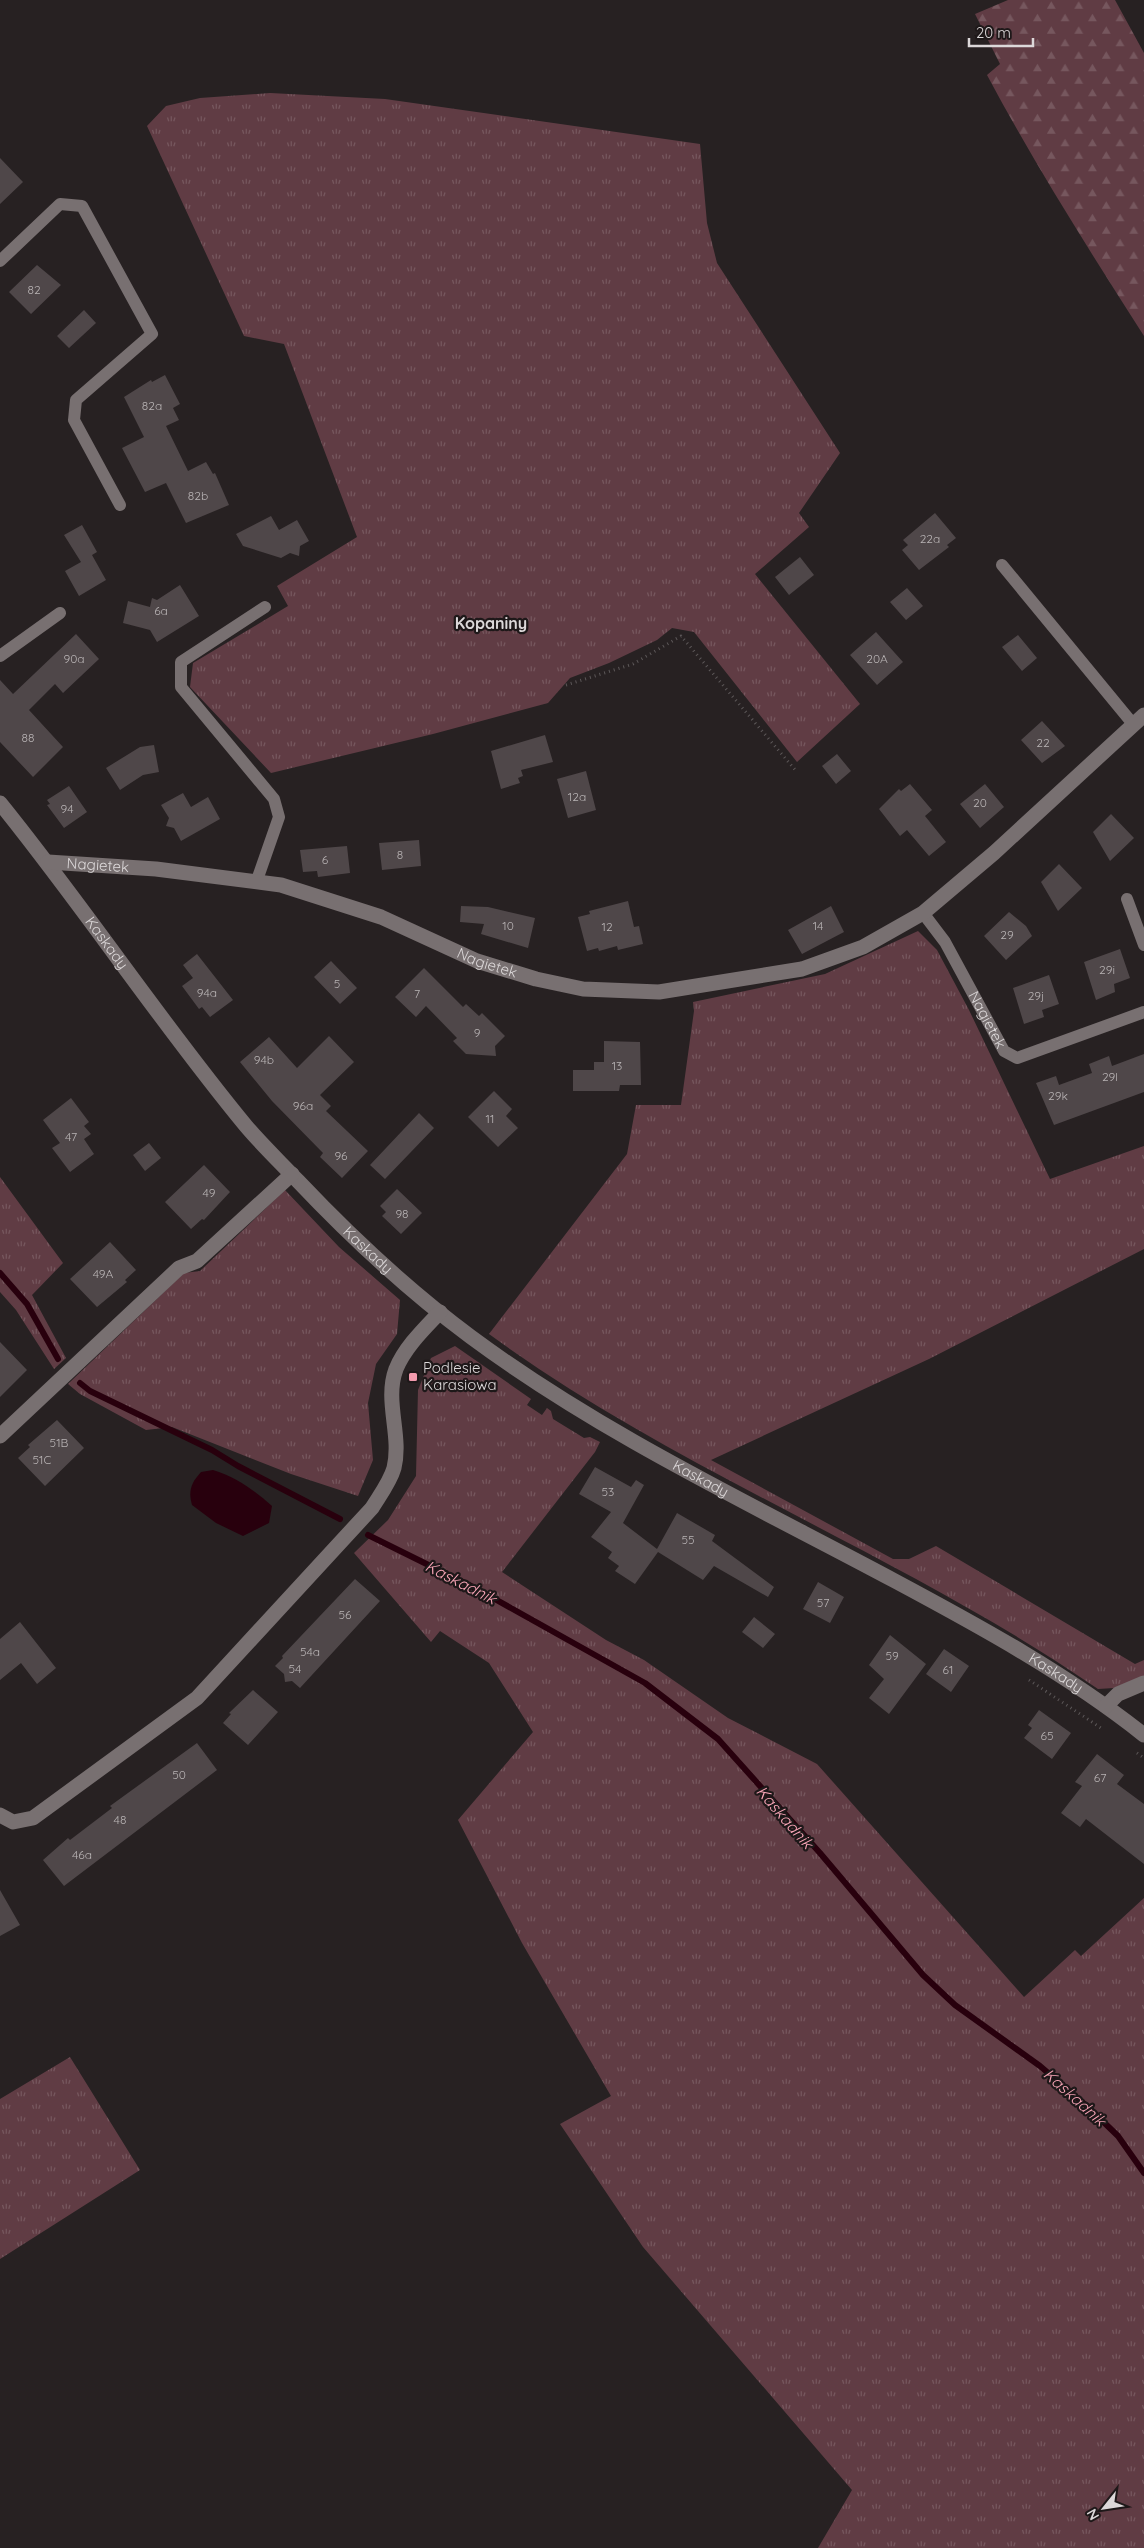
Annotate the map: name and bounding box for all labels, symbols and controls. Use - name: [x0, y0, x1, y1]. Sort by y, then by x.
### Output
- scale bar: [969, 15, 1033, 47]
- text: 20 m: [976, 23, 1011, 42]
- house number: 82: [27, 282, 41, 297]
- house number: 82a: [142, 398, 162, 413]
- house number: 82b: [188, 488, 208, 503]
- house number: 22a: [920, 531, 940, 546]
- house number: 6a: [154, 603, 168, 618]
- district label: Kopaniny: [455, 613, 527, 633]
- house number: 90a: [63, 651, 85, 666]
- house number: 20A: [866, 651, 888, 666]
- house number: 88: [22, 730, 34, 745]
- house number: 22: [1036, 735, 1050, 750]
- house number: 12a: [568, 789, 586, 804]
- house number: 20: [973, 795, 987, 810]
- house number: 94: [60, 801, 74, 816]
- house number: 8: [397, 847, 403, 862]
- house number: 6: [322, 852, 329, 867]
- street label: Nagietek: [66, 853, 130, 876]
- street label: Kaskady: [81, 913, 133, 973]
- house number: 10: [502, 918, 514, 933]
- house number: 14: [813, 918, 823, 933]
- house number: 12: [601, 919, 613, 934]
- house number: 29: [1000, 927, 1014, 942]
- street label: Nagietek: [454, 943, 520, 982]
- house number: 29i: [1099, 962, 1115, 977]
- house number: 5: [334, 976, 340, 991]
- house number: 94a: [197, 985, 217, 1000]
- house number: 7: [414, 986, 420, 1001]
- street label: Nagietek: [964, 988, 1011, 1052]
- house number: 29j: [1028, 988, 1044, 1003]
- house number: 9: [474, 1025, 481, 1040]
- house number: 94b: [254, 1052, 274, 1067]
- house number: 13: [612, 1058, 622, 1073]
- house number: 29l: [1102, 1069, 1118, 1084]
- house number: 29k: [1048, 1088, 1068, 1103]
- house number: 96a: [293, 1098, 313, 1113]
- house number: 11: [486, 1111, 494, 1126]
- house number: 47: [65, 1129, 77, 1144]
- house number: 96: [334, 1148, 348, 1163]
- house number: 49: [203, 1185, 216, 1200]
- house number: 98: [395, 1206, 409, 1221]
- street label: Kaskady: [339, 1222, 397, 1278]
- house number: 49A: [93, 1266, 114, 1281]
- place label: Podlesie Karasiowa: [423, 1358, 497, 1394]
- marker: Podlesie Karasiowa: [407, 1371, 419, 1383]
- house number: 51B: [50, 1435, 69, 1450]
- house number: 51C: [33, 1452, 52, 1467]
- street label: Kaskady: [669, 1455, 732, 1501]
- house number: 53: [602, 1484, 614, 1499]
- house number: 55: [681, 1532, 695, 1547]
- water label: Kaskadnik: [422, 1556, 501, 1609]
- house number: 57: [817, 1595, 829, 1610]
- house number: 56: [339, 1607, 352, 1622]
- house number: 54a: [300, 1644, 320, 1659]
- house number: 59: [885, 1648, 899, 1663]
- street label: Kaskady: [1025, 1648, 1087, 1697]
- house number: 54: [289, 1661, 301, 1676]
- house number: 61: [943, 1662, 953, 1677]
- house number: 65: [1041, 1728, 1054, 1743]
- house number: 50: [172, 1767, 186, 1782]
- house number: 67: [1094, 1770, 1106, 1785]
- water label: Kaskadnik: [752, 1781, 819, 1854]
- house number: 48: [114, 1812, 126, 1827]
- house number: 46a: [72, 1847, 92, 1862]
- water label: Kaskadnik: [1040, 2064, 1111, 2131]
- north arrow: [1079, 2483, 1129, 2533]
- text: N: [1082, 2506, 1103, 2523]

